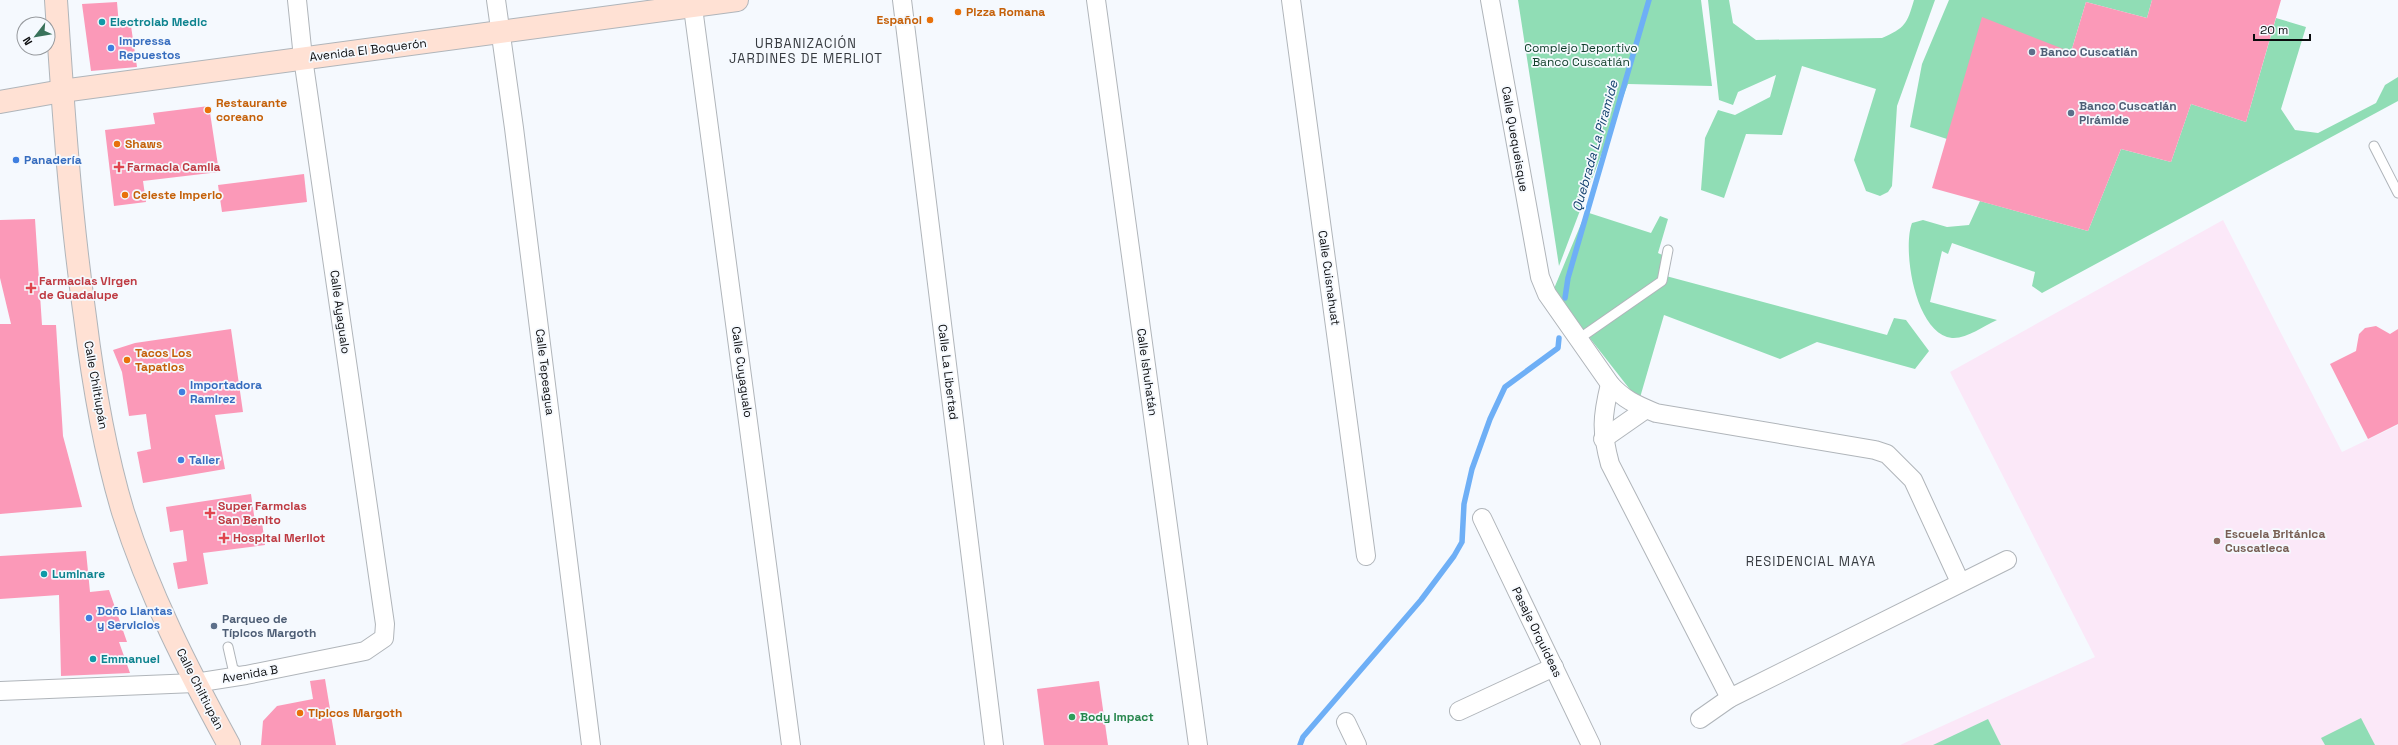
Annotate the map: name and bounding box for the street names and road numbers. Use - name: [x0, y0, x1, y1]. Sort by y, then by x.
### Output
- street label: Avenida El Boquerón: [308, 35, 428, 65]
- street label: Calle Quequeisque: [1498, 85, 1532, 193]
- street label: Calle Cuisnahuat: [1314, 229, 1344, 327]
- street label: Calle Ayagualo: [326, 269, 354, 355]
- street label: Calle La Libertad: [934, 323, 962, 421]
- street label: Calle Cuyagualo: [728, 325, 756, 419]
- street label: Calle Ishuhatán: [1133, 327, 1161, 417]
- street label: Calle Tepeagua: [532, 328, 558, 416]
- street label: Calle Chiltiupán: [80, 340, 112, 430]
- street label: Pasaje Orquídeas: [1508, 584, 1566, 680]
- street label: Calle Chiltiupán: [173, 646, 227, 732]
- street label: Avenida B: [221, 661, 279, 687]

